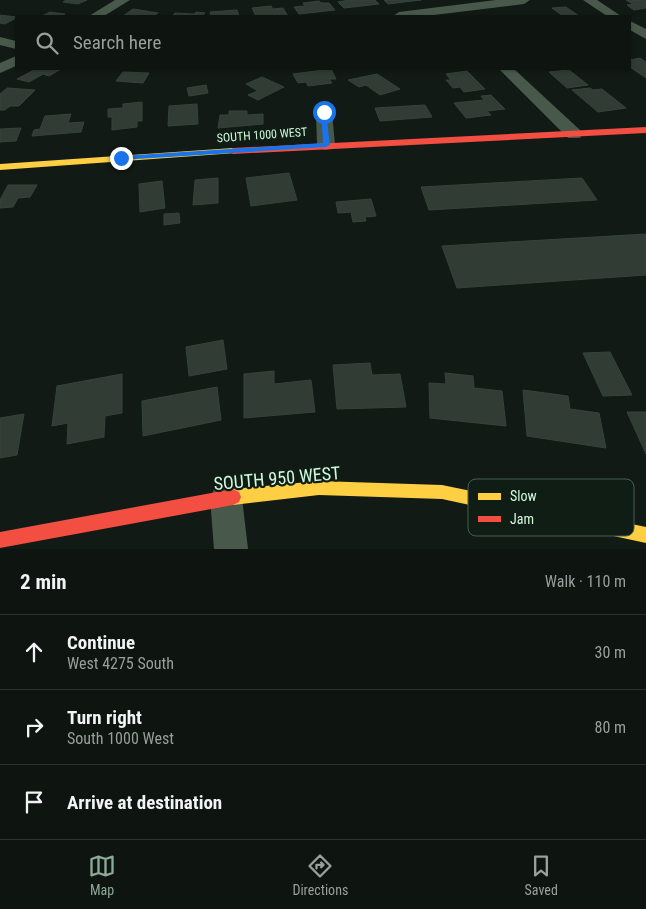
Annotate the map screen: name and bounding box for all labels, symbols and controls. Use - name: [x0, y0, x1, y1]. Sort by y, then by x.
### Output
- search box: [15, 15, 631, 70]
- icon: search: [33, 29, 61, 57]
- text: Search here: [73, 31, 161, 54]
- route start: [313, 101, 336, 124]
- street label: SOUTH 1000 WEST: [216, 125, 308, 145]
- route end: [110, 147, 133, 170]
- street label: SOUTH 950 WEST: [213, 462, 341, 494]
- legend: [468, 479, 634, 536]
- text: Slow: [510, 488, 537, 504]
- text: Jam: [510, 511, 534, 527]
- text: 2 min: [20, 570, 67, 594]
- text: Walk · 110 m: [545, 572, 626, 591]
- text: Continue: [67, 631, 135, 654]
- icon: ahead: [20, 638, 48, 666]
- text: 30 m: [594, 643, 626, 662]
- text: West 4275 South: [67, 654, 174, 673]
- text: Turn right: [67, 706, 142, 729]
- icon: right: [20, 713, 48, 741]
- text: 80 m: [594, 718, 626, 737]
- text: South 1000 West: [67, 729, 174, 748]
- icon: arrive: [20, 788, 48, 816]
- text: Arrive at destination: [67, 791, 222, 814]
- tab: Map: [88, 852, 116, 898]
- tab: Directions: [292, 852, 348, 898]
- tab: Saved: [525, 852, 558, 898]

